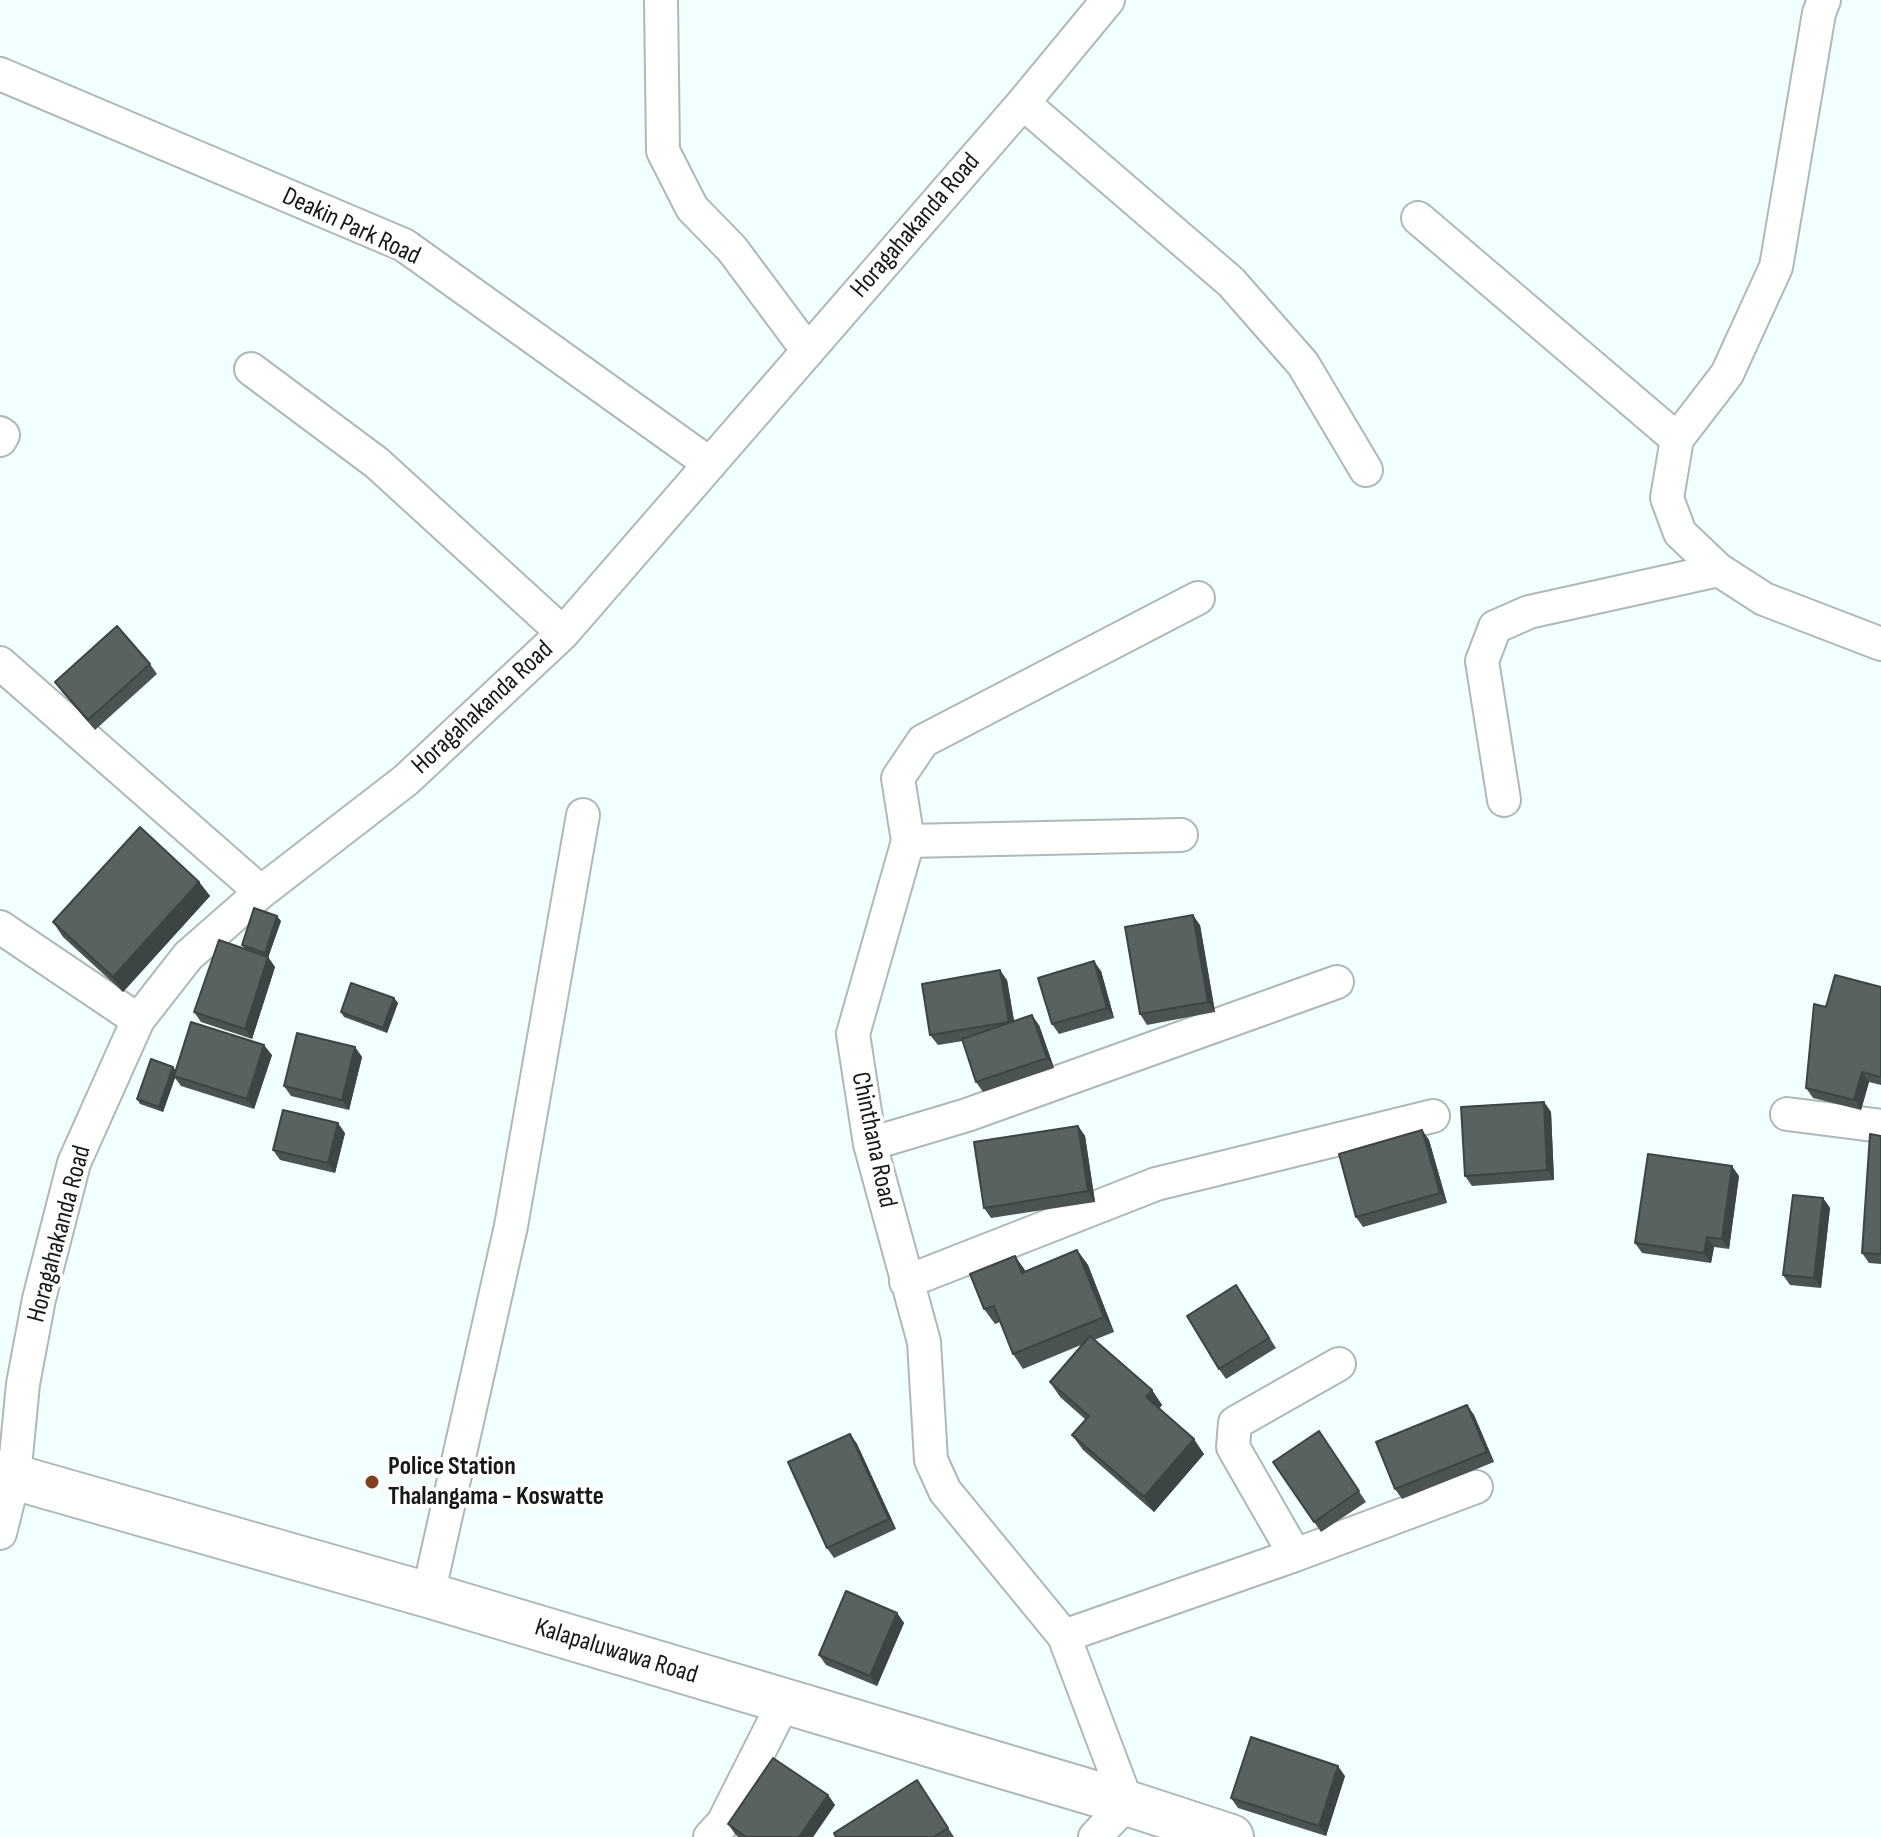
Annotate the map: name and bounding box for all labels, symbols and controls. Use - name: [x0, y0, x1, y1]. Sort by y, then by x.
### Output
- street label: Horagahakanda Road: [845, 147, 987, 305]
- street label: Deakin Park Road: [277, 181, 425, 273]
- street label: Horagahakanda Road: [406, 635, 560, 781]
- street label: Chinthana Road: [843, 1069, 903, 1211]
- street label: Horagahakanda Road: [21, 1142, 99, 1326]
- place label: Police Station Thalangama - Koswatte: [388, 1451, 604, 1512]
- marker: Police Station Thalangama - Koswatte: [363, 1473, 381, 1491]
- street label: Kalapaluwawa Road: [531, 1612, 701, 1692]

